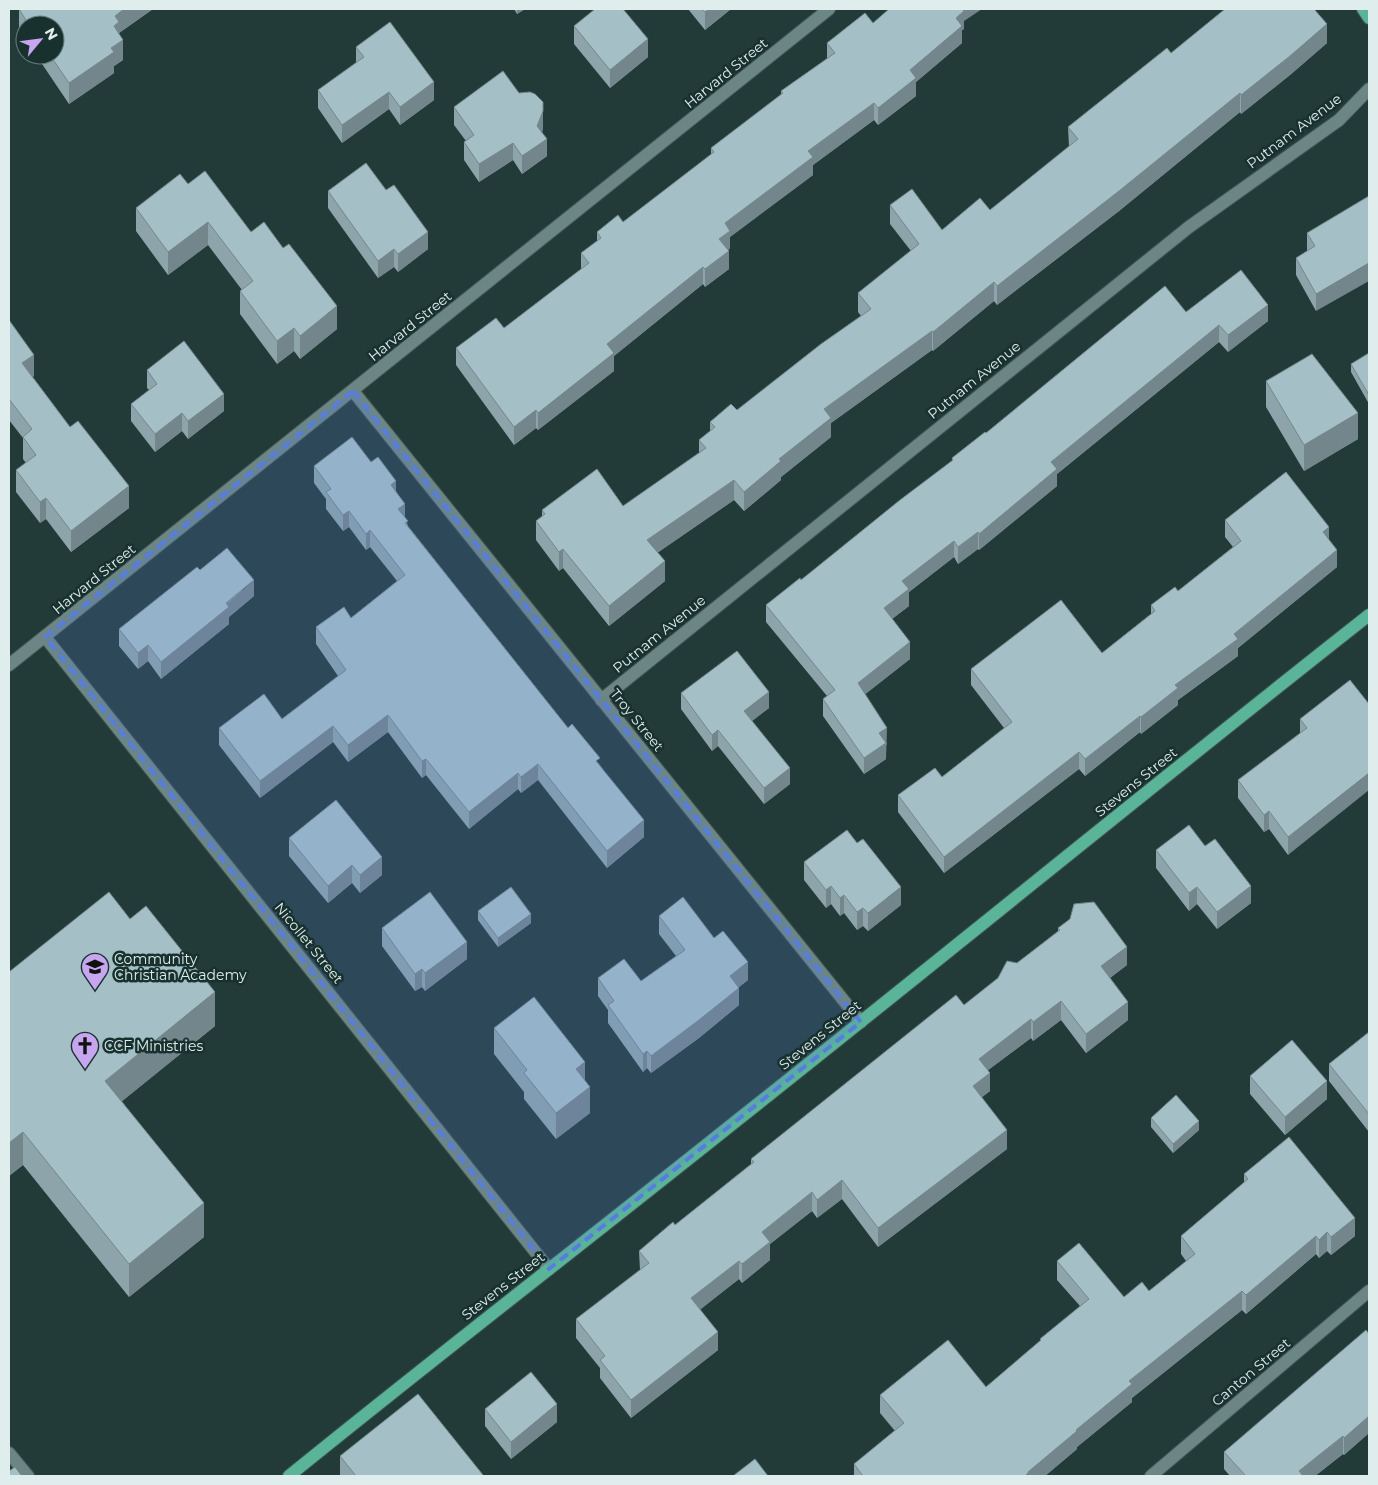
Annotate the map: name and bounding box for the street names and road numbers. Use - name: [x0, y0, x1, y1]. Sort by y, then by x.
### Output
- street label: Harvard Street: [681, 34, 772, 112]
- street label: Putnam Avenue: [1243, 89, 1345, 173]
- street label: Harvard Street: [365, 287, 456, 365]
- street label: Putnam Avenue: [924, 337, 1024, 423]
- street label: Harvard Street: [49, 540, 140, 618]
- street label: Putnam Avenue: [609, 591, 709, 677]
- street label: Troy Street: [606, 685, 668, 755]
- street label: Stevens Street: [1091, 743, 1181, 821]
- street label: Nicollet Street: [271, 899, 347, 988]
- street label: Stevens Street: [775, 996, 865, 1074]
- street label: Stevens Street: [458, 1248, 548, 1324]
- street label: Canton Street: [1208, 1334, 1294, 1410]

